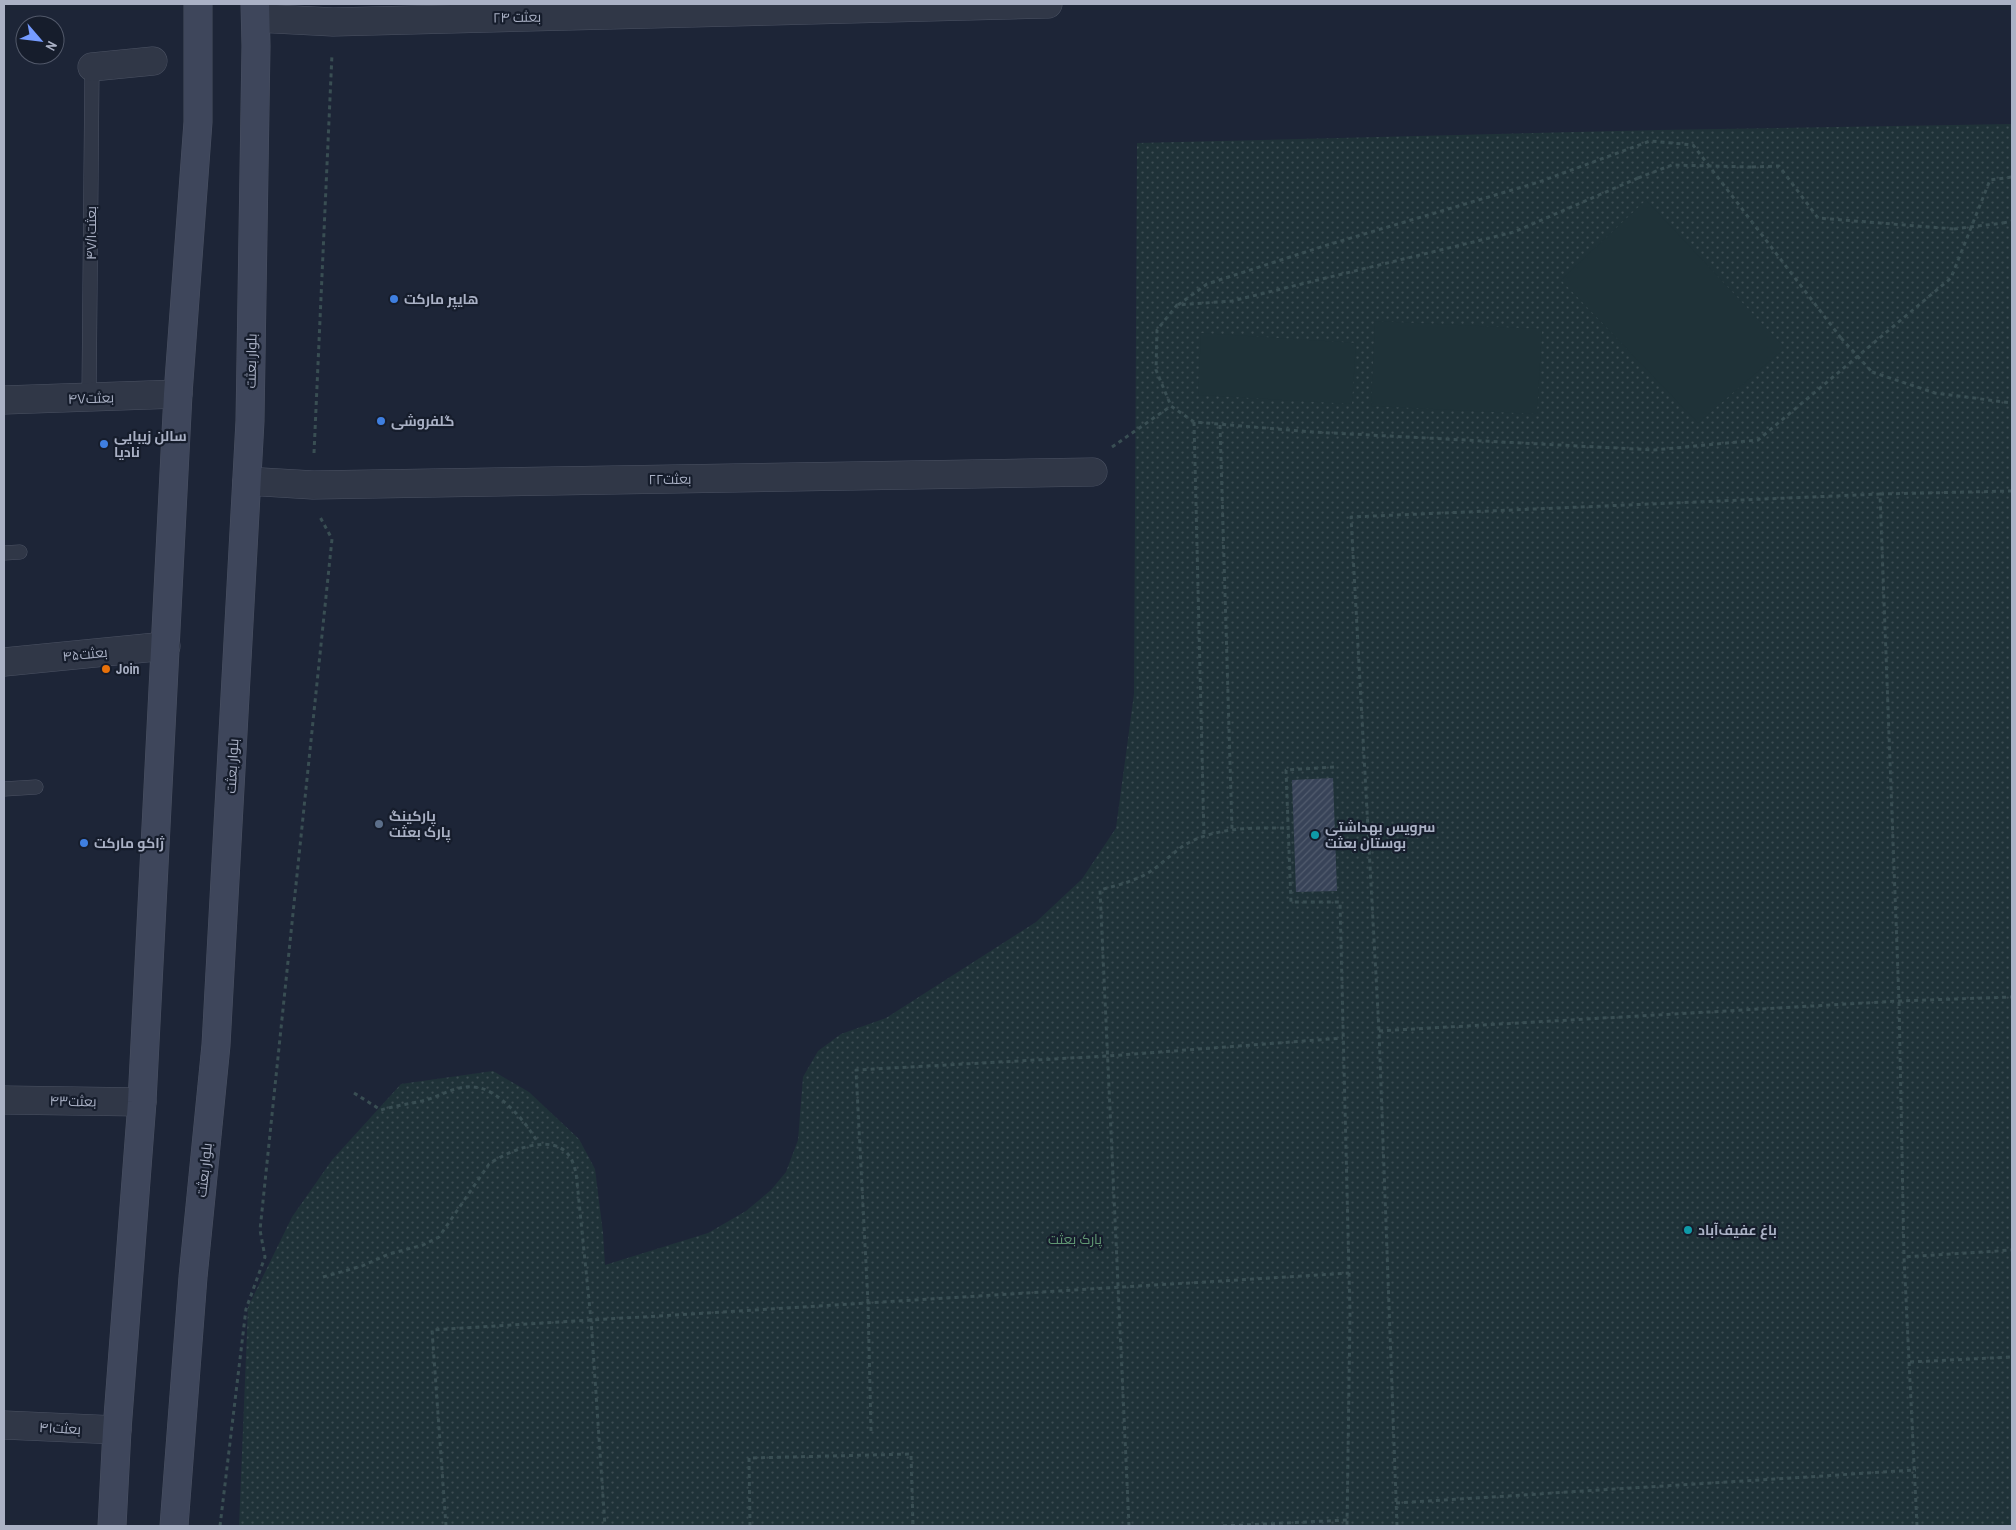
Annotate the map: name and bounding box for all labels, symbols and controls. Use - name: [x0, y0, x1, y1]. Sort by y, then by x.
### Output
- street label: بعثت ۲۴: [493, 8, 541, 26]
- north arrow: [15, 15, 65, 65]
- text: N: [42, 38, 61, 54]
- street label: بعثت۴۷/۱: [82, 206, 100, 260]
- place label: هایپر مارکت: [404, 290, 479, 310]
- marker: هایپر مارکت: [388, 293, 400, 305]
- street label: بلوار بعثت: [242, 333, 260, 389]
- street label: بعثت۴۷: [68, 388, 114, 408]
- place label: گلفروشی: [391, 412, 454, 430]
- marker: گلفروشی: [375, 415, 387, 427]
- place label: سالن زیبایی نادیا: [114, 427, 187, 461]
- marker: سالن زیبایی نادیا: [98, 438, 110, 450]
- street label: بعثت۲۲: [648, 470, 692, 488]
- street label: بعثت۴۵: [62, 643, 108, 665]
- place label: Join: [116, 660, 140, 678]
- marker: Join: [100, 663, 112, 675]
- street label: بلوار بعثت: [222, 738, 242, 794]
- place label: پارکینگ پارک بعثت: [389, 807, 451, 843]
- marker: پارکینگ پارک بعثت: [373, 818, 385, 830]
- place label: سرویس بهداشتی بوستان بعثت: [1325, 818, 1435, 852]
- marker: سرویس بهداشتی بوستان بعثت: [1309, 829, 1321, 841]
- place label: ژاکو مارکت: [94, 834, 165, 852]
- marker: ژاکو مارکت: [78, 837, 90, 849]
- street label: بعثت۴۳: [49, 1092, 97, 1110]
- street label: بلوار بعثت: [192, 1142, 216, 1198]
- place label: باغ عفیف‌آباد: [1698, 1221, 1777, 1240]
- marker: باغ عفیف‌آباد: [1682, 1224, 1694, 1236]
- park label: پارک بعثت: [1048, 1230, 1102, 1249]
- street label: بعثت۴۱: [39, 1418, 81, 1438]

